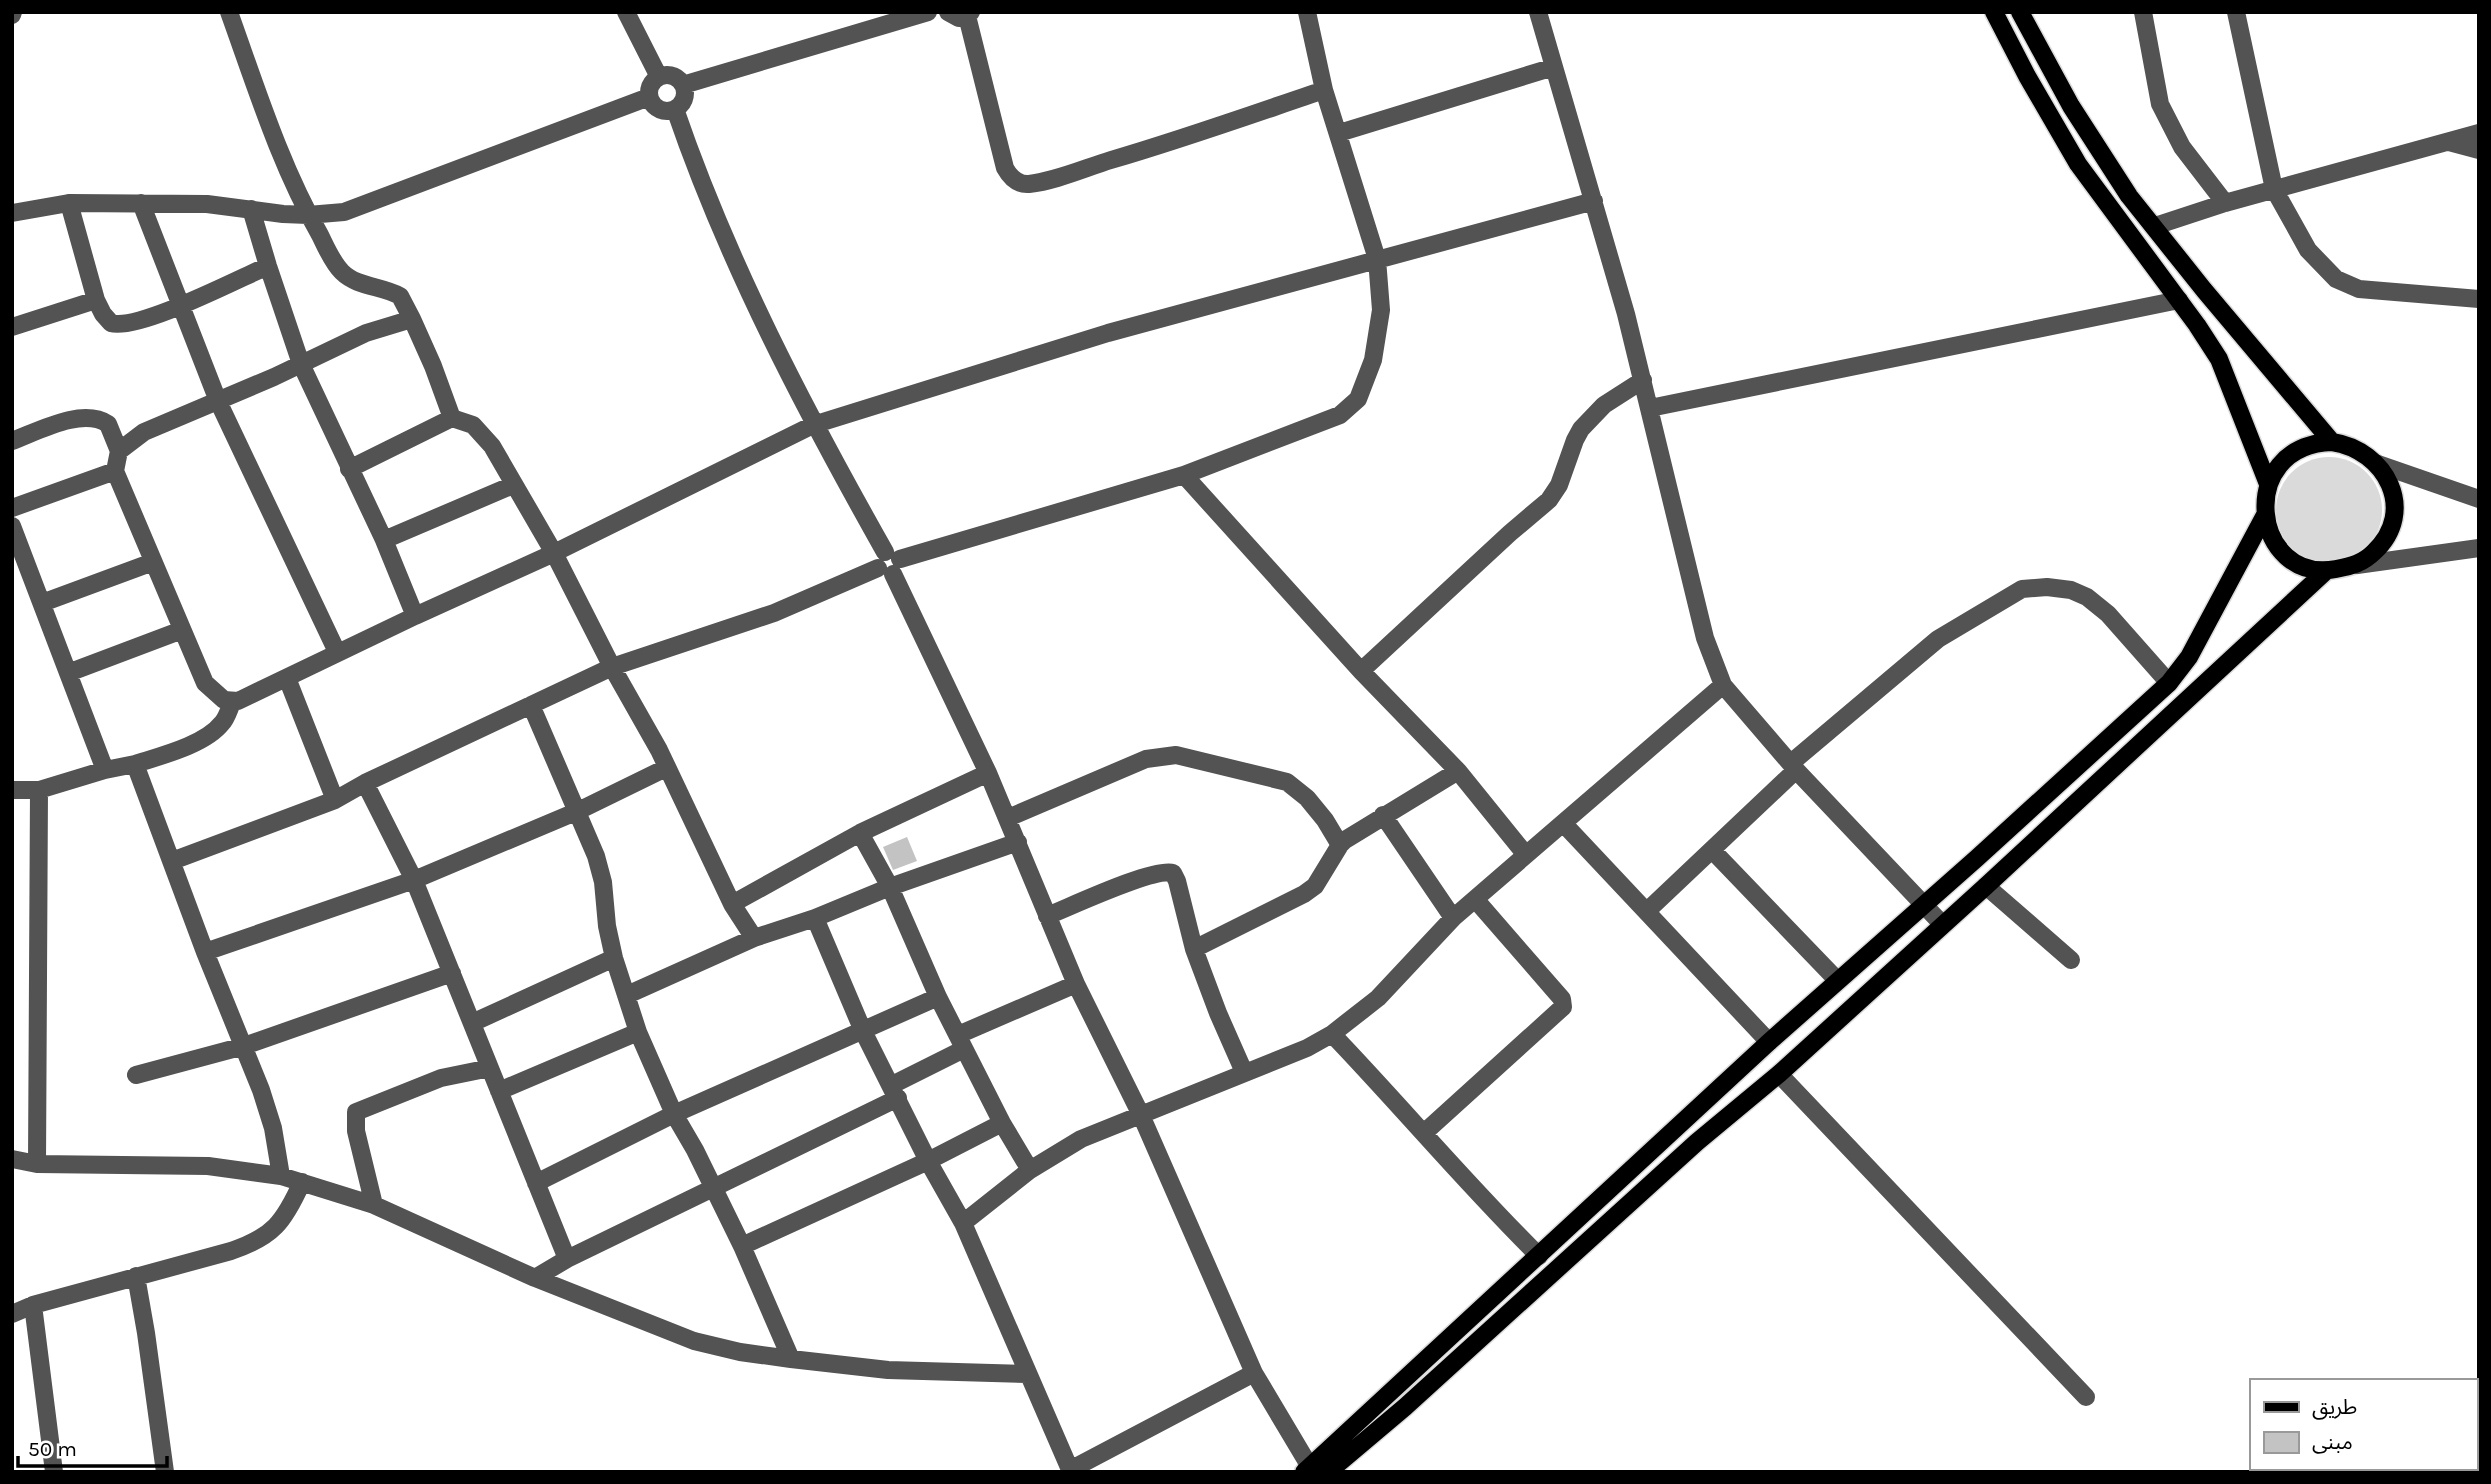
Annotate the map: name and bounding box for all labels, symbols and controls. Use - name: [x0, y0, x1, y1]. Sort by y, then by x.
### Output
- legend: [2250, 1379, 2477, 1470]
- text: طريق: [2312, 1395, 2357, 1420]
- scale bar: [18, 1424, 166, 1468]
- text: مبنى: [2312, 1430, 2353, 1454]
- text: 50 m: [28, 1437, 77, 1461]

